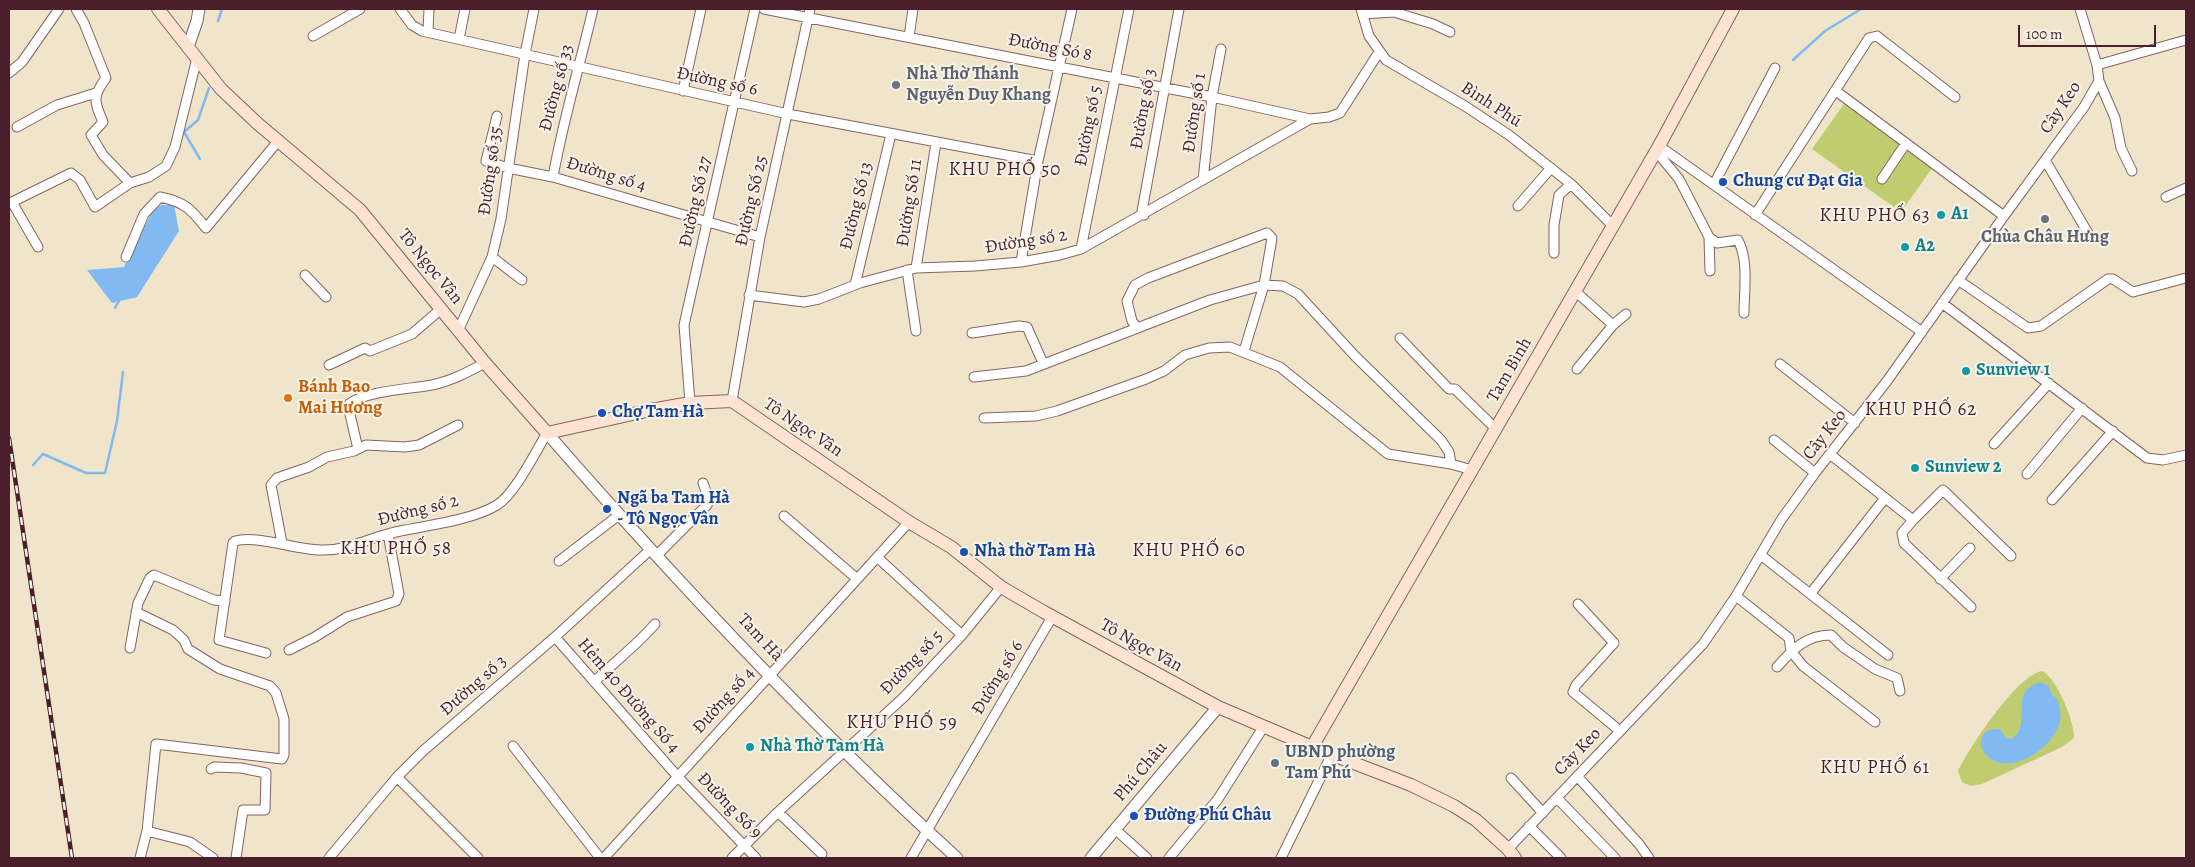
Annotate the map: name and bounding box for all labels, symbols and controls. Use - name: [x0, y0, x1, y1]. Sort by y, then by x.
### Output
- scale bar: [2020, 15, 2158, 47]
- text: 100 m: [2026, 24, 2063, 44]
- street label: Đường Só 8: [1006, 29, 1094, 67]
- street label: Đường số 33: [535, 42, 579, 134]
- street label: Đường số 6: [674, 63, 760, 101]
- place label: Nhà Thờ Thánh Nguyễn Duy Khang: [906, 64, 1051, 106]
- street label: Đường số 3: [1126, 67, 1162, 151]
- street label: Đường số 1: [1179, 72, 1211, 154]
- street label: Bình Phú: [1457, 77, 1525, 133]
- street label: Cây Keo: [2036, 78, 2086, 138]
- marker: Nhà Thờ Thánh Nguyễn Duy Khang: [890, 79, 902, 91]
- street label: Đường số 5: [1071, 84, 1107, 168]
- street label: Đường số 35: [474, 125, 508, 217]
- street label: Đường số 4: [563, 153, 649, 197]
- street label: Đường Số 25: [731, 153, 773, 249]
- street label: Đường Số 27: [675, 155, 717, 249]
- street label: Đường Số 11: [892, 158, 928, 248]
- district label: KHU PHỐ 50: [947, 159, 1063, 181]
- street label: Đường Số 13: [836, 160, 878, 252]
- place label: Chung cư Đạt Gia: [1733, 171, 1863, 193]
- marker: Chung cư Đạt Gia: [1717, 176, 1729, 188]
- place label: A1: [1951, 204, 1969, 226]
- district label: KHU PHỐ 63: [1818, 205, 1932, 227]
- marker: A1: [1935, 209, 1947, 221]
- marker: Chùa Châu Hưng: [2039, 213, 2051, 225]
- street label: Tô Ngọc Vân: [393, 225, 467, 309]
- street label: Đường số 2: [983, 225, 1069, 259]
- place label: Chùa Châu Hưng: [1981, 227, 2109, 249]
- place label: A2: [1915, 236, 1935, 258]
- marker: A2: [1899, 241, 1911, 253]
- street label: Tam Bình: [1483, 334, 1537, 406]
- place label: Sunview 1: [1976, 360, 2050, 382]
- marker: Sunview 1: [1960, 365, 1972, 377]
- place label: Bánh Bao Mai Hương: [298, 377, 382, 419]
- marker: Bánh Bao Mai Hương: [282, 392, 294, 404]
- street label: Tô Ngọc Vân: [759, 394, 847, 462]
- district label: KHU PHỐ 62: [1864, 399, 1978, 421]
- place label: Chợ Tam Hà: [612, 402, 704, 424]
- street label: Cây Keo: [1798, 405, 1852, 465]
- marker: Chợ Tam Hà: [596, 407, 608, 419]
- place label: Sunview 2: [1925, 457, 2001, 479]
- marker: Sunview 2: [1909, 462, 1921, 474]
- place label: Ngã ba Tam Hà - Tô Ngọc Vân: [617, 488, 730, 530]
- street label: Đường số 2: [375, 491, 461, 531]
- marker: Ngã ba Tam Hà - Tô Ngọc Vân: [601, 503, 613, 515]
- district label: KHU PHỐ 58: [339, 538, 453, 560]
- district label: KHU PHỐ 60: [1131, 540, 1247, 562]
- place label: Nhà thờ Tam Hà: [974, 541, 1096, 563]
- marker: Nhà thờ Tam Hà: [958, 546, 970, 558]
- street label: Tam Hà: [733, 610, 787, 666]
- street label: Tô Ngọc Vân: [1096, 615, 1186, 677]
- street label: Đường số 5: [876, 626, 948, 700]
- street label: Hẻm 40 Đường Số 4: [572, 634, 684, 758]
- street label: Đường số 6: [967, 637, 1029, 719]
- street label: Đường số 3: [436, 651, 512, 721]
- street label: Đường số 4: [688, 663, 760, 739]
- district label: KHU PHỐ 59: [845, 712, 959, 734]
- street label: Cây Keo: [1550, 723, 1606, 781]
- place label: Nhà Thờ Tam Hà: [760, 736, 884, 758]
- street label: Phú Châu: [1110, 738, 1172, 806]
- marker: Nhà Thờ Tam Hà: [744, 741, 756, 753]
- place label: UBND phường Tam Phú: [1285, 742, 1395, 784]
- marker: UBND phường Tam Phú: [1269, 757, 1281, 769]
- district label: KHU PHỐ 61: [1819, 757, 1931, 779]
- street label: Đường Số 9: [692, 768, 766, 844]
- place label: Đường Phú Châu: [1144, 805, 1271, 827]
- marker: Đường Phú Châu: [1128, 810, 1140, 822]

